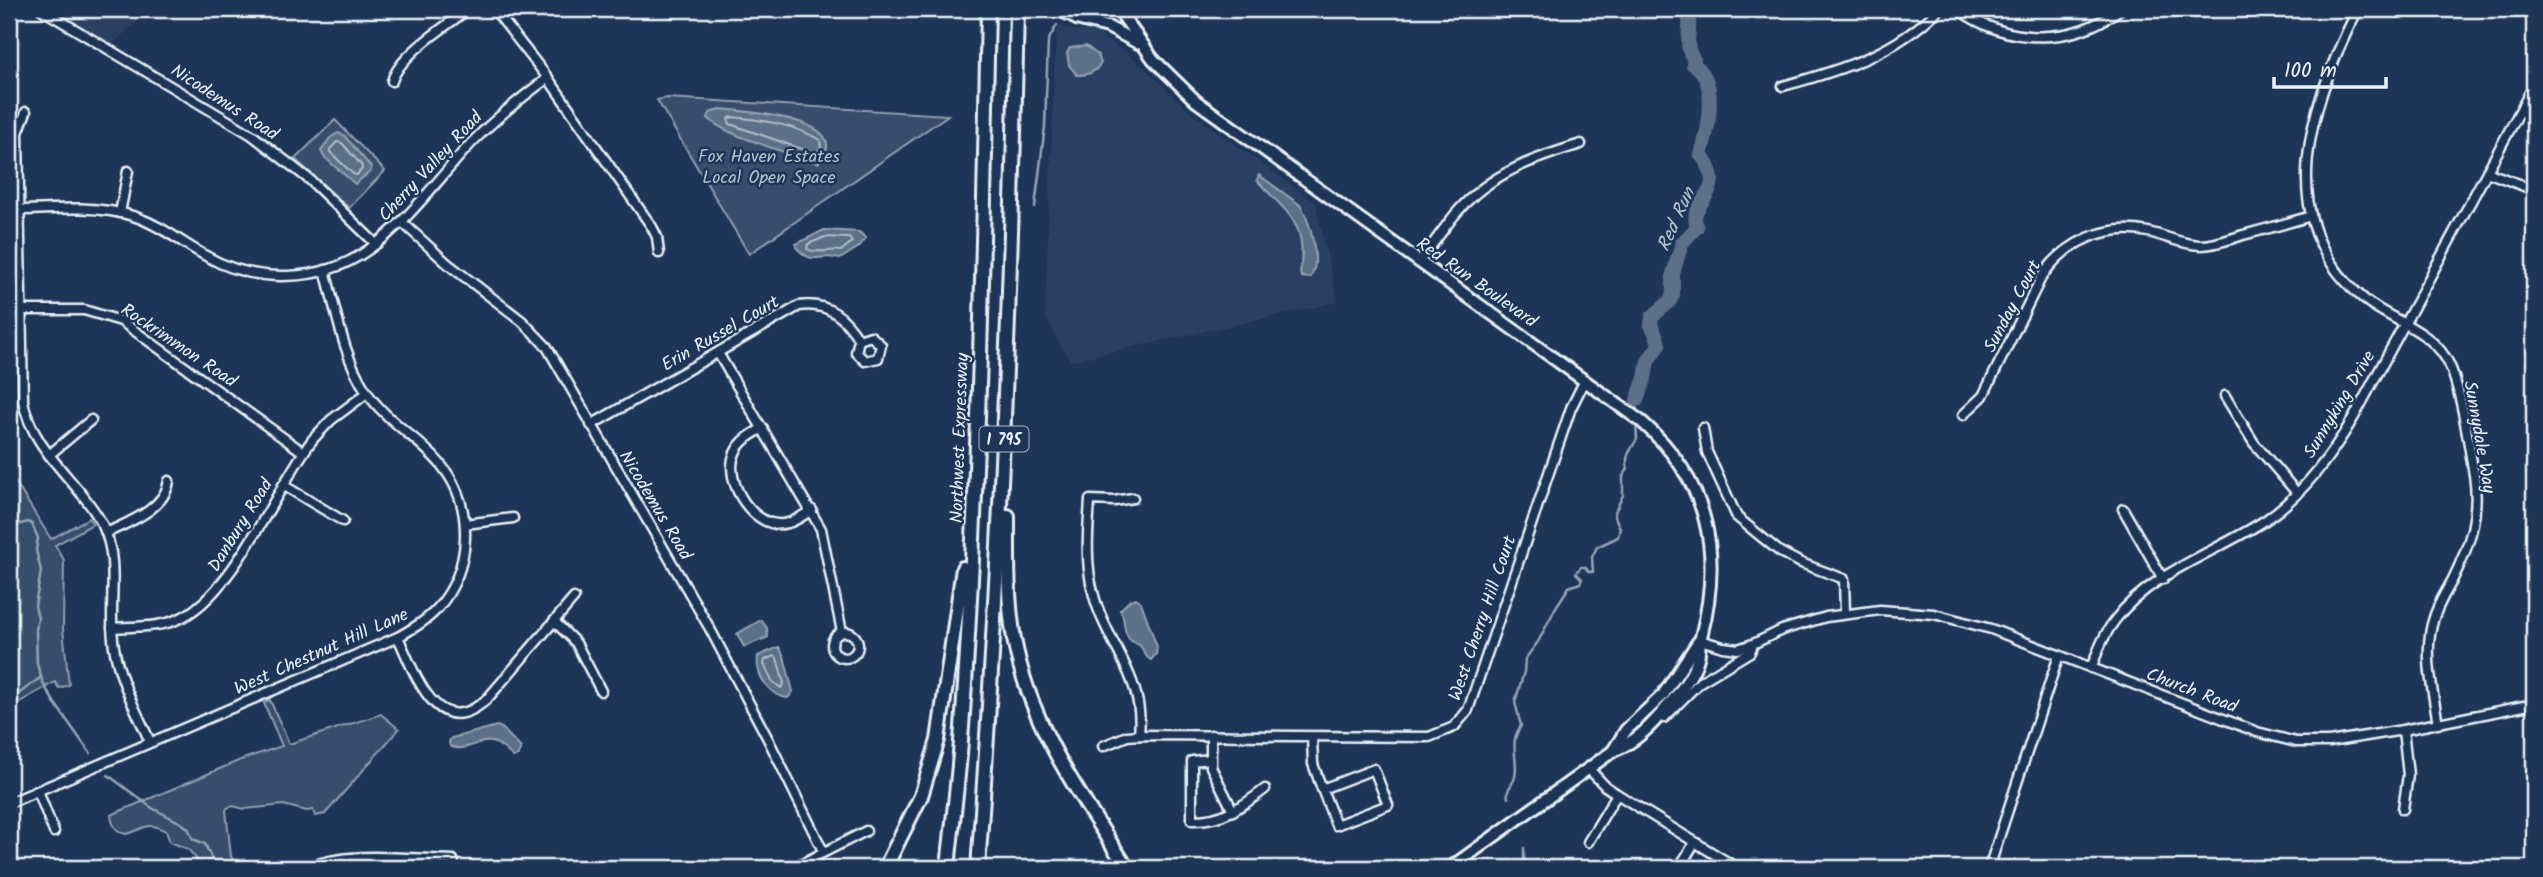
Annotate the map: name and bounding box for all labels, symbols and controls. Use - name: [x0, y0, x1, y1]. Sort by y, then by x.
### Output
- scale bar: [2274, 46, 2386, 90]
- text: 100 m: [2284, 55, 2337, 88]
- street label: Nicodemus Road: [164, 57, 285, 150]
- street label: Cherry Valley Road: [372, 104, 491, 229]
- park label: Fox Haven Estates Local Open Space: [698, 143, 840, 193]
- water label: Red Run: [1649, 181, 1705, 257]
- street label: Red Run Boulevard: [1409, 230, 1544, 337]
- street label: Sunday Court: [1977, 254, 2050, 358]
- street label: Erin Russel Court: [656, 288, 786, 380]
- street label: Rockrimmon Road: [114, 296, 243, 397]
- street label: Sunnyking Drive: [2297, 345, 2384, 464]
- street label: Northwest Expressway: [943, 352, 978, 524]
- street label: Sunnydale Way: [2454, 379, 2503, 496]
- road number: I 795: [979, 426, 1028, 452]
- street label: Nicodemus Road: [610, 445, 700, 567]
- street label: Danbury Road: [201, 473, 282, 578]
- street label: West Cherry Hill Court: [1442, 531, 1526, 705]
- street label: West Chestnut Hill Lane: [230, 601, 413, 704]
- street label: Church Road: [2141, 661, 2242, 723]

